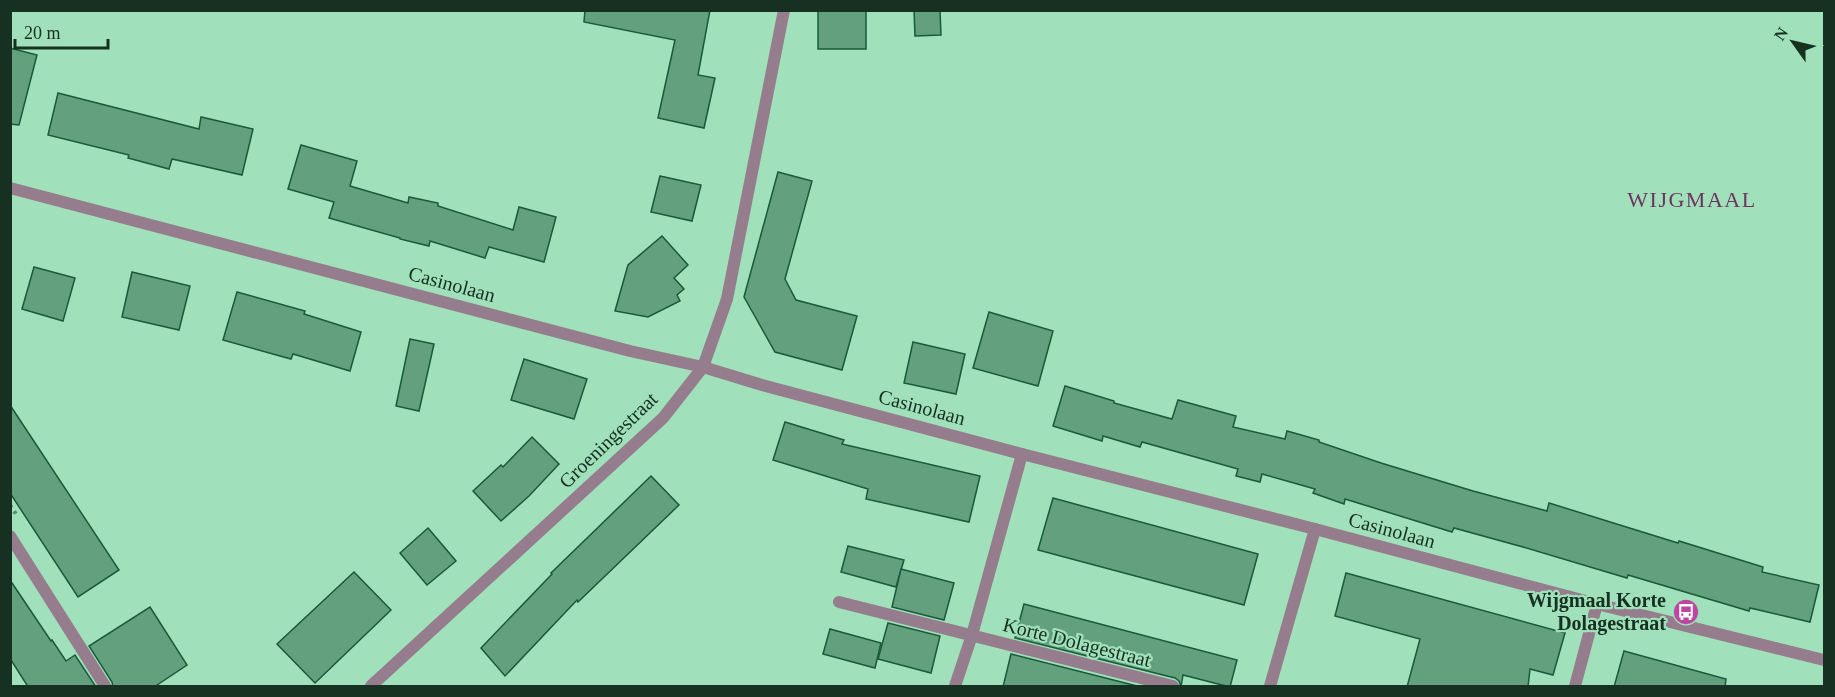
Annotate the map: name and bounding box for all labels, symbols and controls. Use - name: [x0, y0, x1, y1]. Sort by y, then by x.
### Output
- scale bar: [15, 12, 108, 50]
- north arrow: [1763, 12, 1823, 72]
- text: 20 m: [24, 23, 61, 43]
- text: N: [1771, 24, 1792, 43]
- district label: WIJGMAAL: [1627, 187, 1757, 212]
- street label: Casinolaan: [406, 262, 498, 306]
- street label: Casinolaan: [876, 385, 968, 429]
- street label: Groeningestraat: [554, 387, 663, 493]
- street label: Casinolaan: [1346, 508, 1438, 552]
- place label: Wijgmaal Korte Dolagestraat: [1527, 589, 1666, 635]
- bus stop icon: Wijgmaal Korte Dolagestraat: [1671, 597, 1701, 627]
- street label: Korte Dolagestraat: [1001, 613, 1154, 672]

